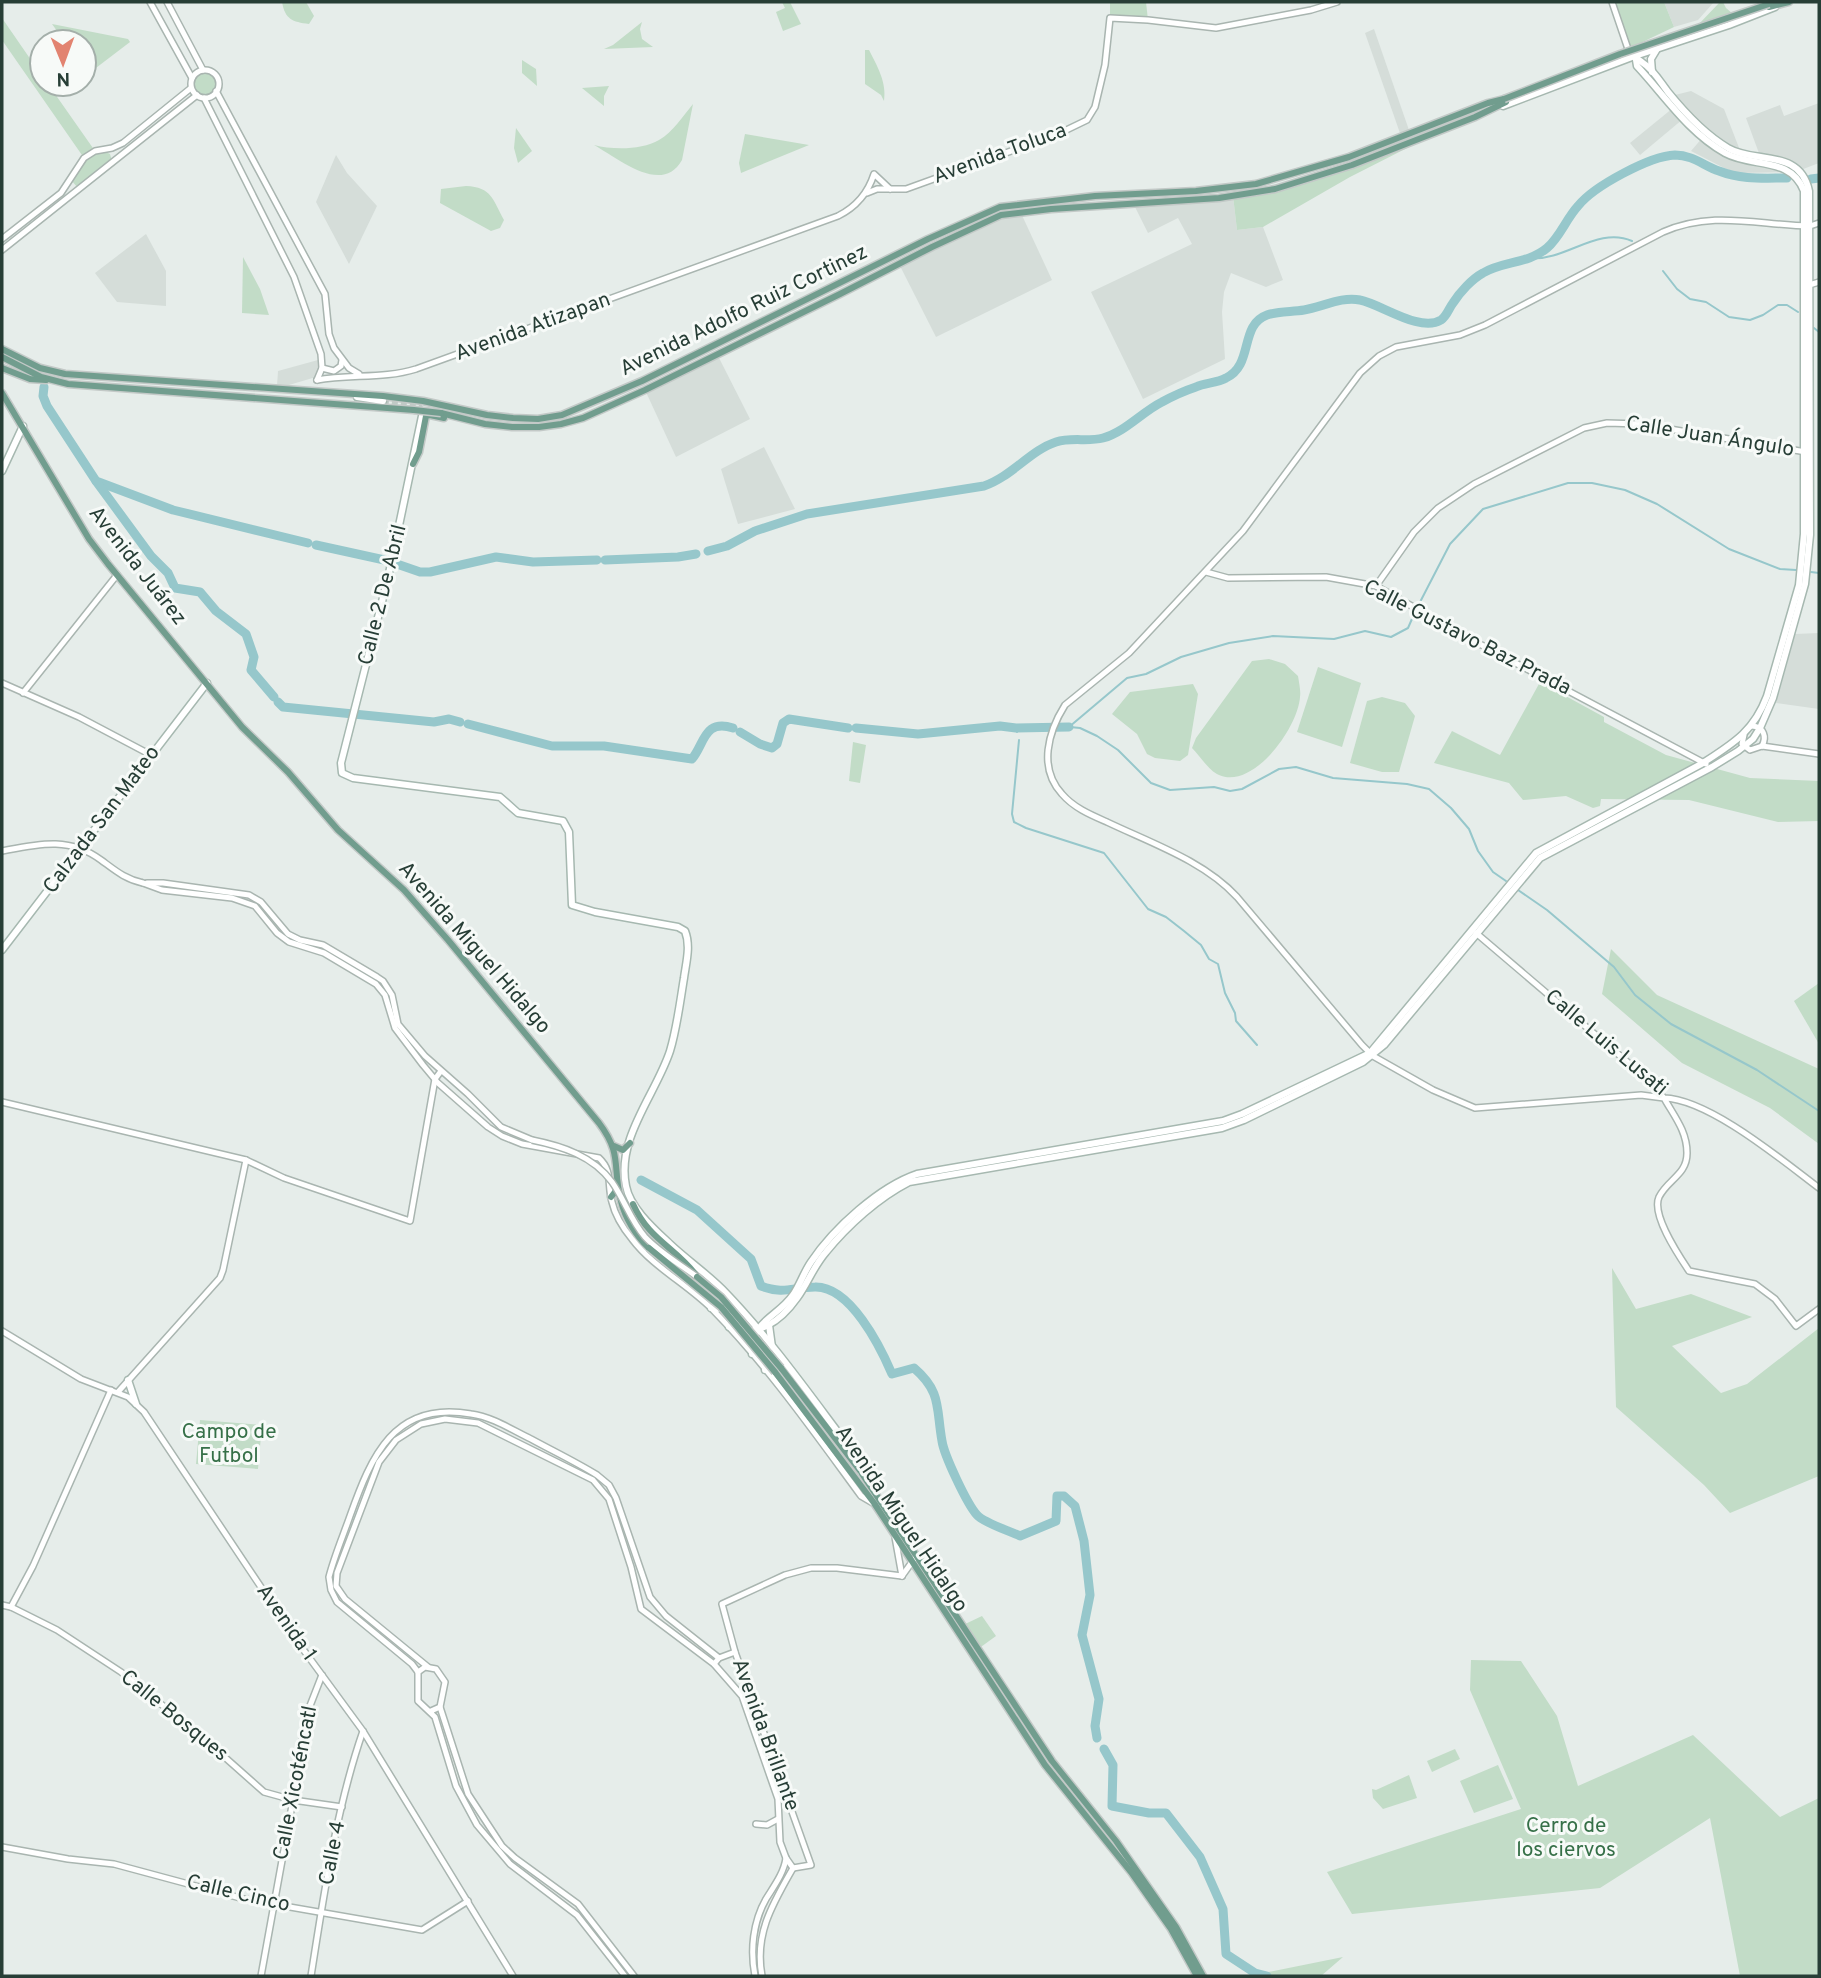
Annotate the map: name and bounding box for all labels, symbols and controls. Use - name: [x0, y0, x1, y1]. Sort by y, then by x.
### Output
- north arrow: [28, 28, 98, 98]
- text: N: [56, 66, 70, 90]
- street label: Avenida Toluca: [930, 117, 1070, 191]
- street label: Avenida Adolfo Ruiz Cortinez: [616, 239, 872, 383]
- street label: Avenida Atizapan: [452, 286, 614, 368]
- street label: Calle Juan Ángulo: [1624, 409, 1796, 464]
- street label: Avenida Juárez: [82, 501, 192, 631]
- street label: Calle 2 De Abril: [352, 522, 414, 668]
- street label: Calle Gustavo Baz Prada: [1359, 574, 1575, 702]
- street label: Calzada San Mateo: [37, 741, 167, 899]
- street label: Avenida Miguel Hidalgo: [392, 856, 556, 1040]
- street label: Calle Luis Lusati: [1539, 984, 1673, 1102]
- park label: Campo de Futbol: [182, 1419, 276, 1470]
- street label: Avenida Miguel Hidalgo: [828, 1420, 974, 1618]
- street label: Avenida 1: [250, 1579, 322, 1667]
- street label: Avenida Brillante: [725, 1655, 805, 1815]
- street label: Calle Bosques: [114, 1664, 234, 1768]
- street label: Calle Xicoténcatl: [268, 1703, 324, 1863]
- park label: Cerro de los ciervos: [1516, 1813, 1616, 1864]
- street label: Calle 4: [314, 1819, 352, 1887]
- street label: Calle Cinco: [184, 1869, 292, 1919]

